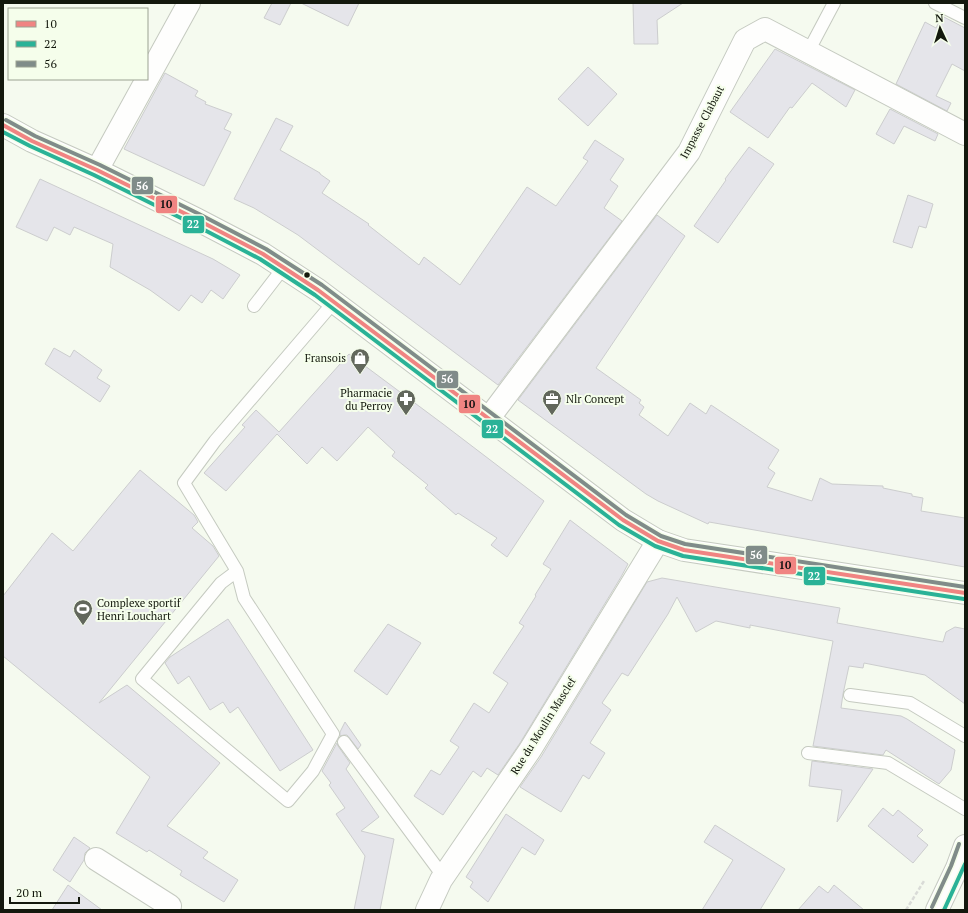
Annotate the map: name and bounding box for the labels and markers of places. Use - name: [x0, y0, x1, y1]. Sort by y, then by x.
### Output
- unlabelled marker: [302, 270, 312, 280]
- shop icon: Fransois: [349, 347, 371, 375]
- place label: Fransois: [305, 351, 346, 365]
- place label: Pharmacie du Perroy: [340, 386, 392, 413]
- pharmacy icon: Pharmacie du Perroy: [395, 388, 417, 416]
- office icon: Nlr Concept: [541, 388, 563, 416]
- place label: Nlr Concept: [566, 392, 624, 406]
- place label: Complexe sportif Henri Louchart: [97, 596, 182, 623]
- sports icon: Complexe sportif Henri Louchart: [72, 598, 94, 626]

